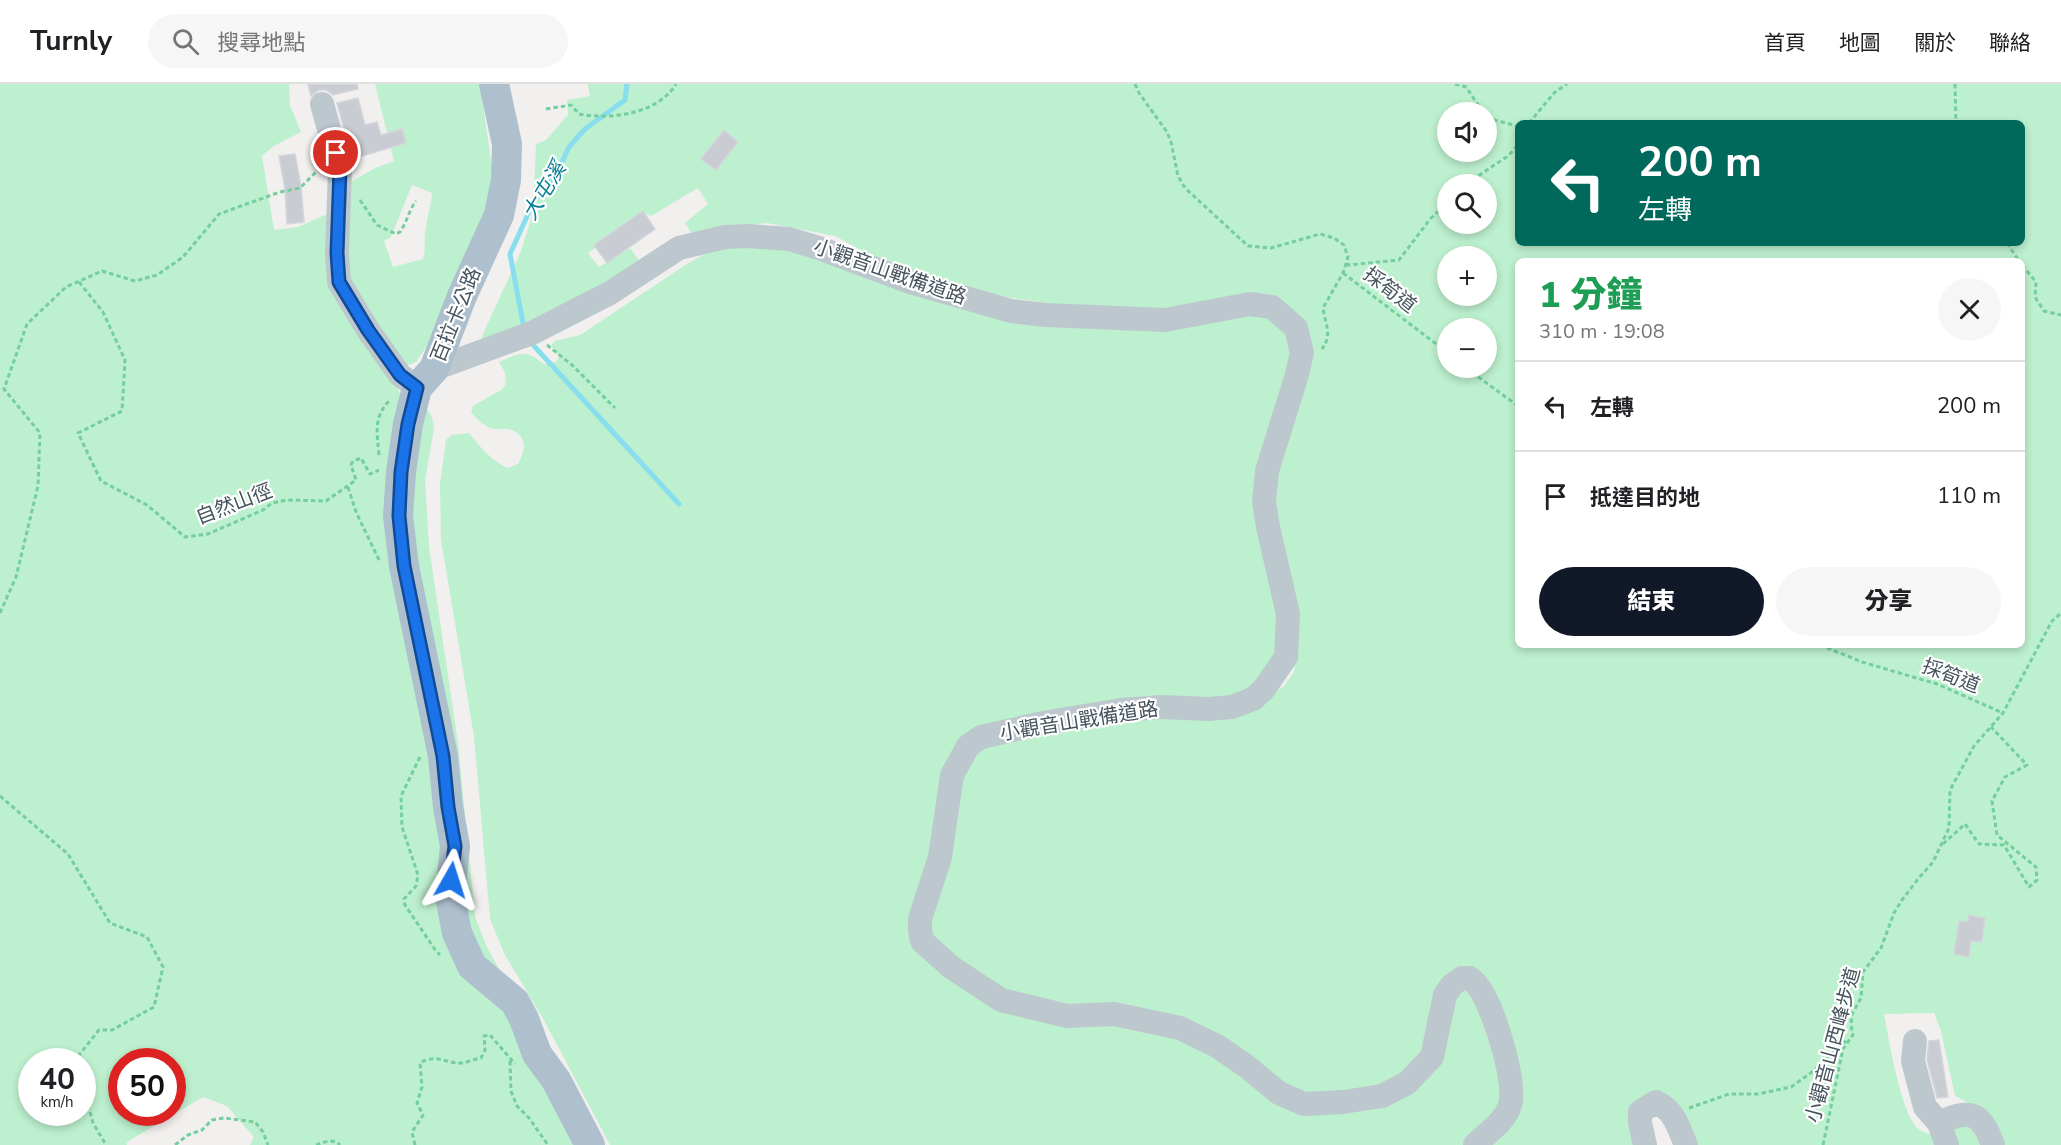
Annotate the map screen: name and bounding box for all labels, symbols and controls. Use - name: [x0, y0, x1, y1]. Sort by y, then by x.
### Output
- search box: [148, 14, 568, 68]
- text: Turnly: [30, 22, 112, 60]
- icon: search: [169, 25, 202, 58]
- text: 搜尋地點: [217, 28, 305, 58]
- text: 首頁: [1764, 29, 1806, 57]
- text: 地圖: [1839, 29, 1881, 57]
- text: 關於: [1914, 29, 1956, 57]
- text: 聯絡: [1989, 29, 2031, 57]
- map controls: [1437, 102, 1497, 378]
- button: sound: [1437, 102, 1497, 162]
- pin: [310, 127, 361, 178]
- text: 200 m: [1638, 134, 1762, 191]
- icon: arrive: [319, 136, 352, 169]
- icon: left: [1539, 144, 1617, 222]
- water label: 大屯溪: [516, 154, 574, 225]
- button: search: [1437, 174, 1497, 234]
- text: 左轉: [1638, 192, 1692, 229]
- street label: 小觀音山戰備道路: [810, 233, 970, 311]
- button: +: [1437, 246, 1497, 306]
- street label: 採筍道: [1358, 261, 1422, 319]
- street label: 百拉卡公路: [425, 264, 487, 366]
- text: 1 分鐘: [1539, 271, 1643, 320]
- button: close: [1938, 278, 2001, 341]
- button: −: [1437, 318, 1497, 378]
- text: 310 m · 19:08: [1539, 318, 1665, 345]
- icon: left: [1539, 390, 1572, 423]
- text: 200 m: [1937, 391, 2001, 421]
- text: 左轉: [1590, 393, 1634, 423]
- street label: 自然山徑: [192, 477, 276, 531]
- icon: arrive: [1539, 480, 1572, 513]
- text: 110 m: [1937, 481, 2001, 511]
- text: 抵達目的地: [1590, 483, 1700, 513]
- button: 結束: [1539, 567, 1764, 636]
- button: 分享: [1776, 567, 2001, 636]
- street label: 採筍道: [1918, 653, 1984, 699]
- street label: 小觀音山戰備道路: [998, 695, 1160, 747]
- position arrow: [419, 848, 483, 912]
- street label: 小觀音山西峰步道: [1799, 964, 1867, 1126]
- speed limit sign: 50: [108, 1048, 186, 1126]
- text: 40: [39, 1059, 75, 1100]
- text: km/h: [40, 1092, 74, 1112]

